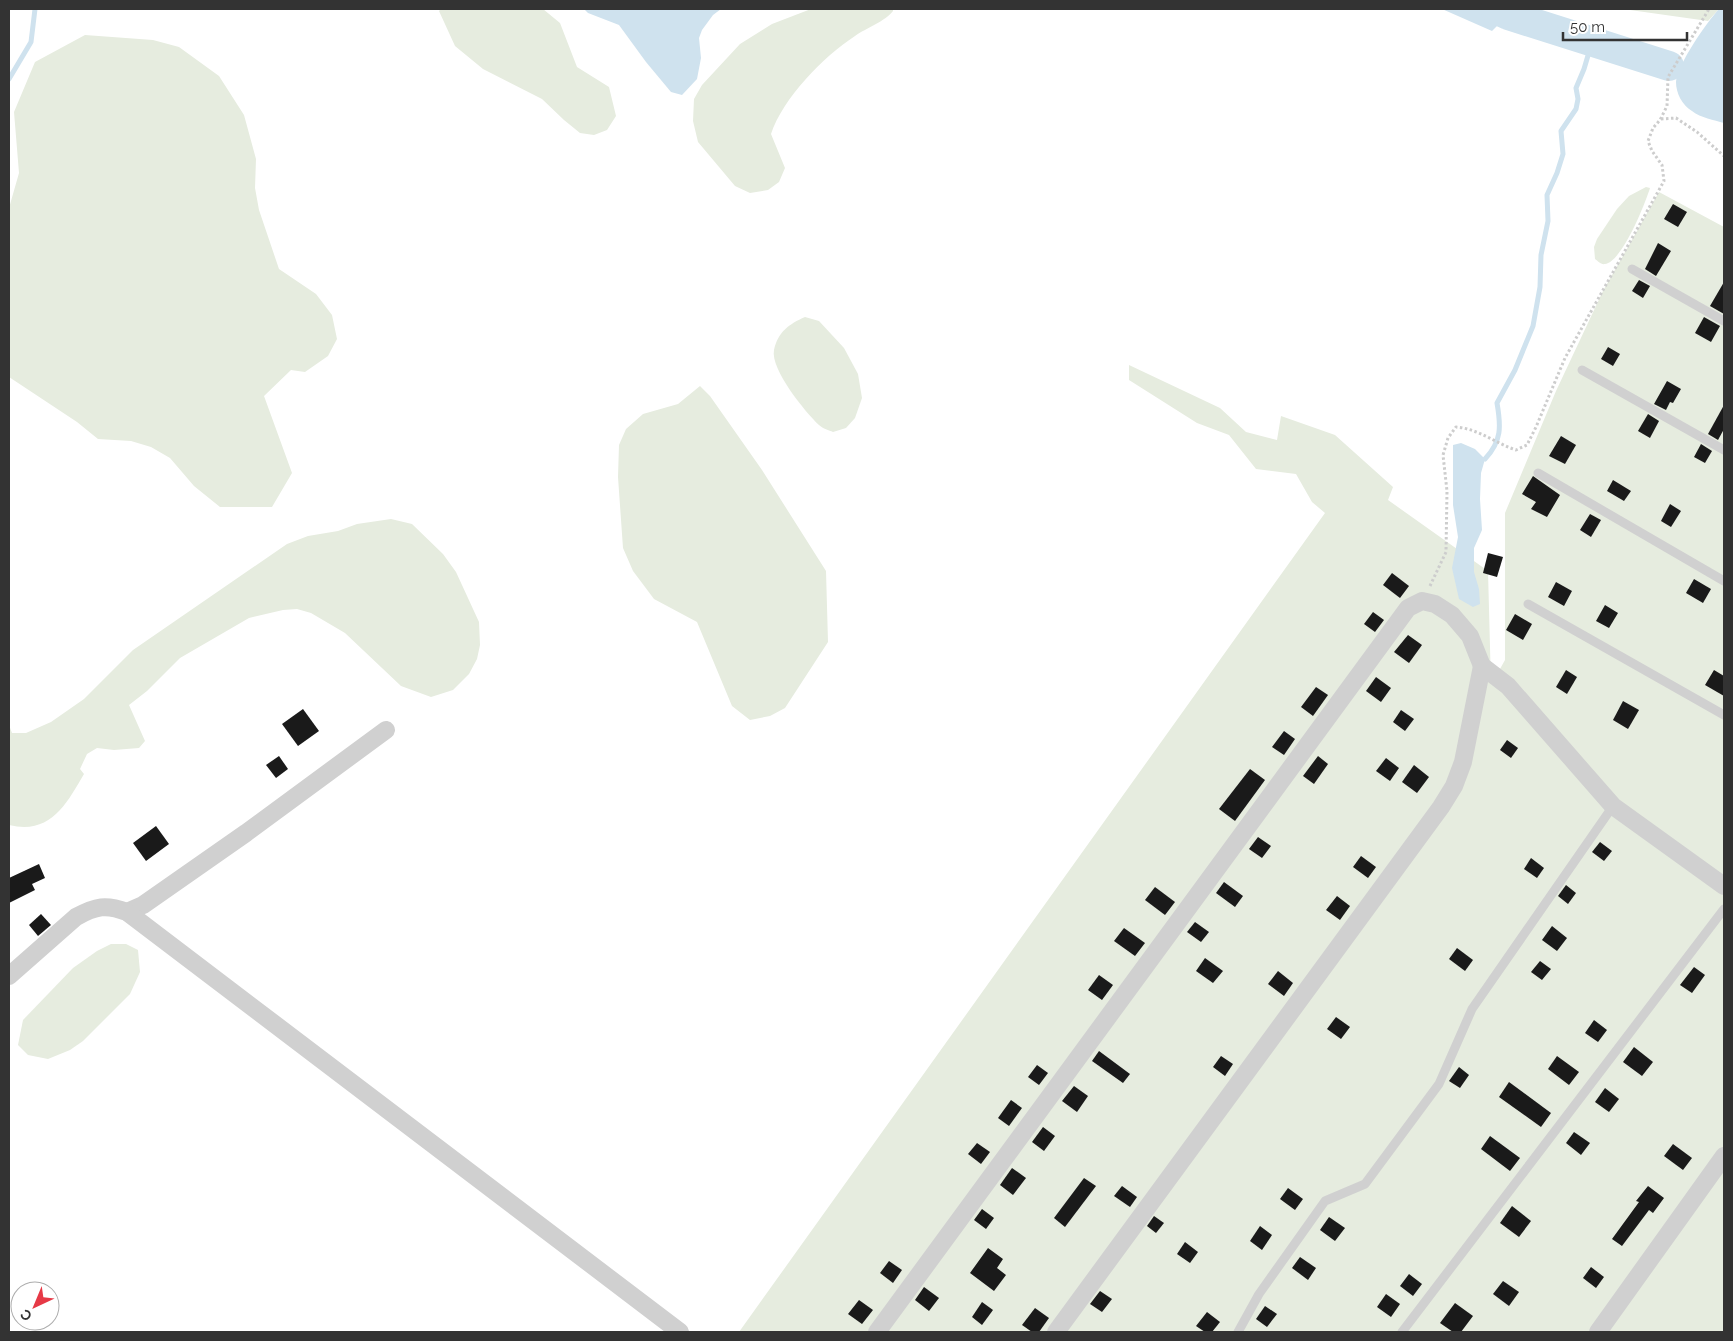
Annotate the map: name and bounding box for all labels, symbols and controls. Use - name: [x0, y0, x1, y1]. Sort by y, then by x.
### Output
- scale bar: [1563, 10, 1687, 42]
- text: 50 m: [1570, 18, 1605, 36]
- north arrow: [10, 1281, 60, 1331]
- text: С: [17, 1306, 35, 1324]

